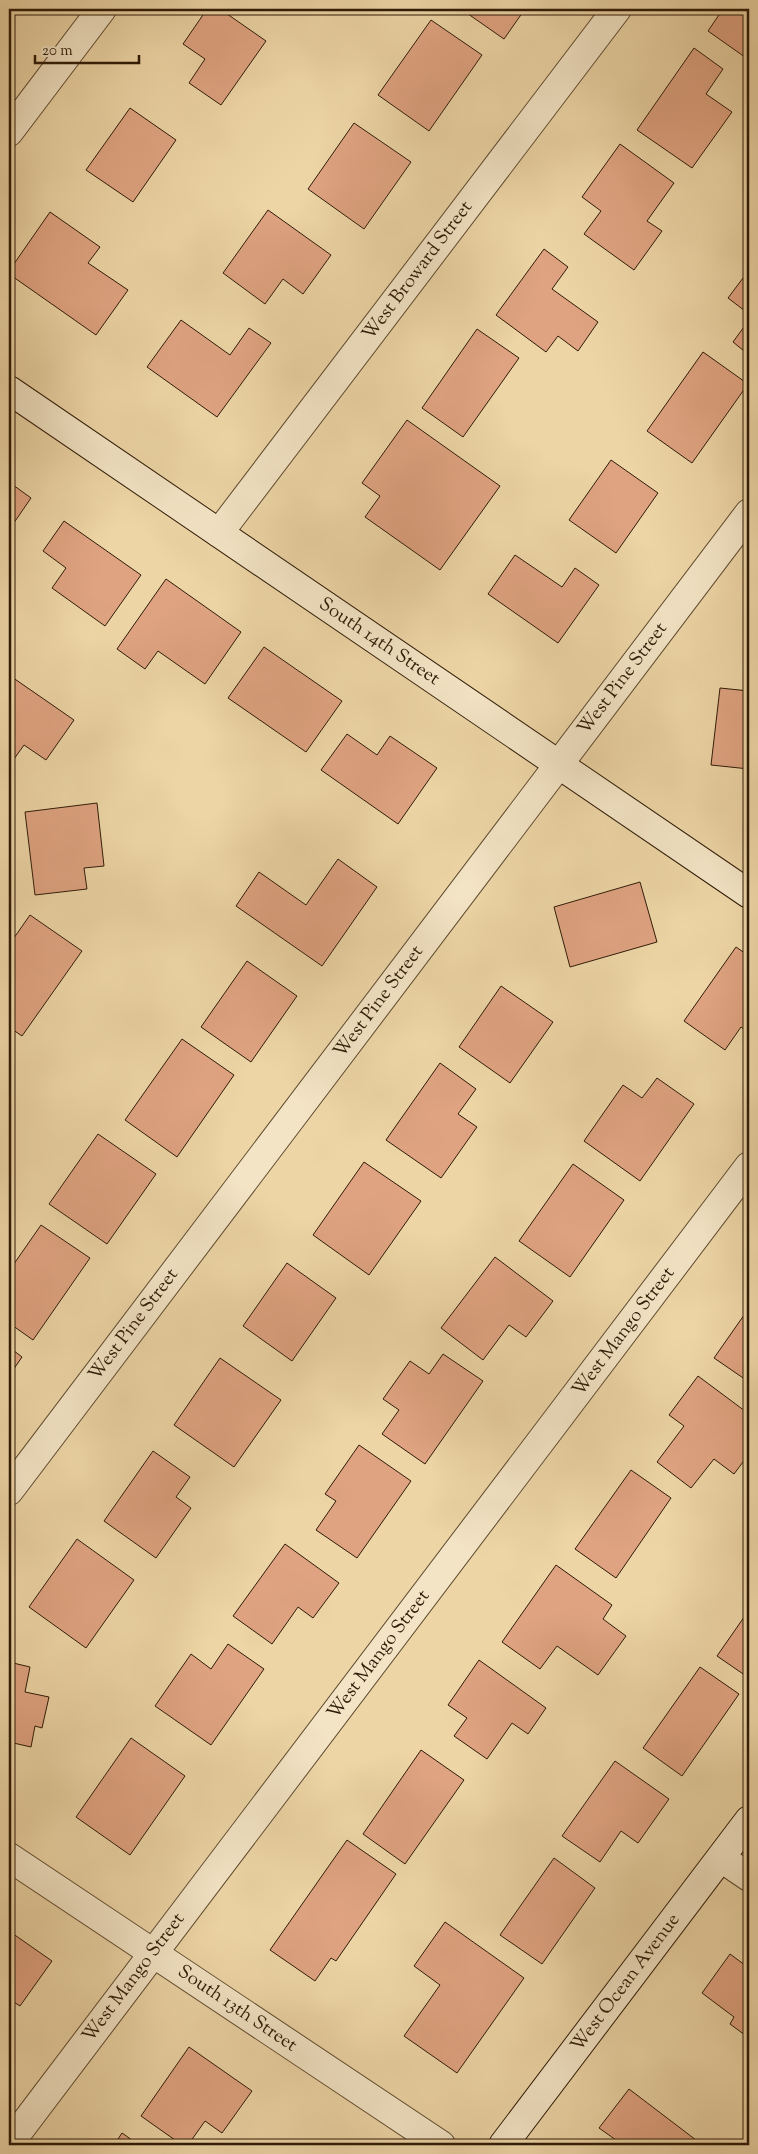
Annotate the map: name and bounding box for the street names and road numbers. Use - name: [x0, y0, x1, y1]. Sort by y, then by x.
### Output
- street label: West Broward Street: [356, 195, 480, 347]
- street label: South 14th Street: [313, 591, 445, 693]
- street label: West Pine Street: [572, 617, 675, 741]
- street label: West Pine Street: [328, 940, 431, 1064]
- street label: West Mango Street: [566, 1261, 682, 1402]
- street label: West Pine Street: [83, 1263, 186, 1387]
- street label: West Mango Street: [321, 1584, 437, 1725]
- street label: West Mango Street: [76, 1907, 192, 2048]
- street label: West Ocean Avenue: [565, 1908, 687, 2058]
- street label: South 13th Street: [172, 1959, 303, 2059]

